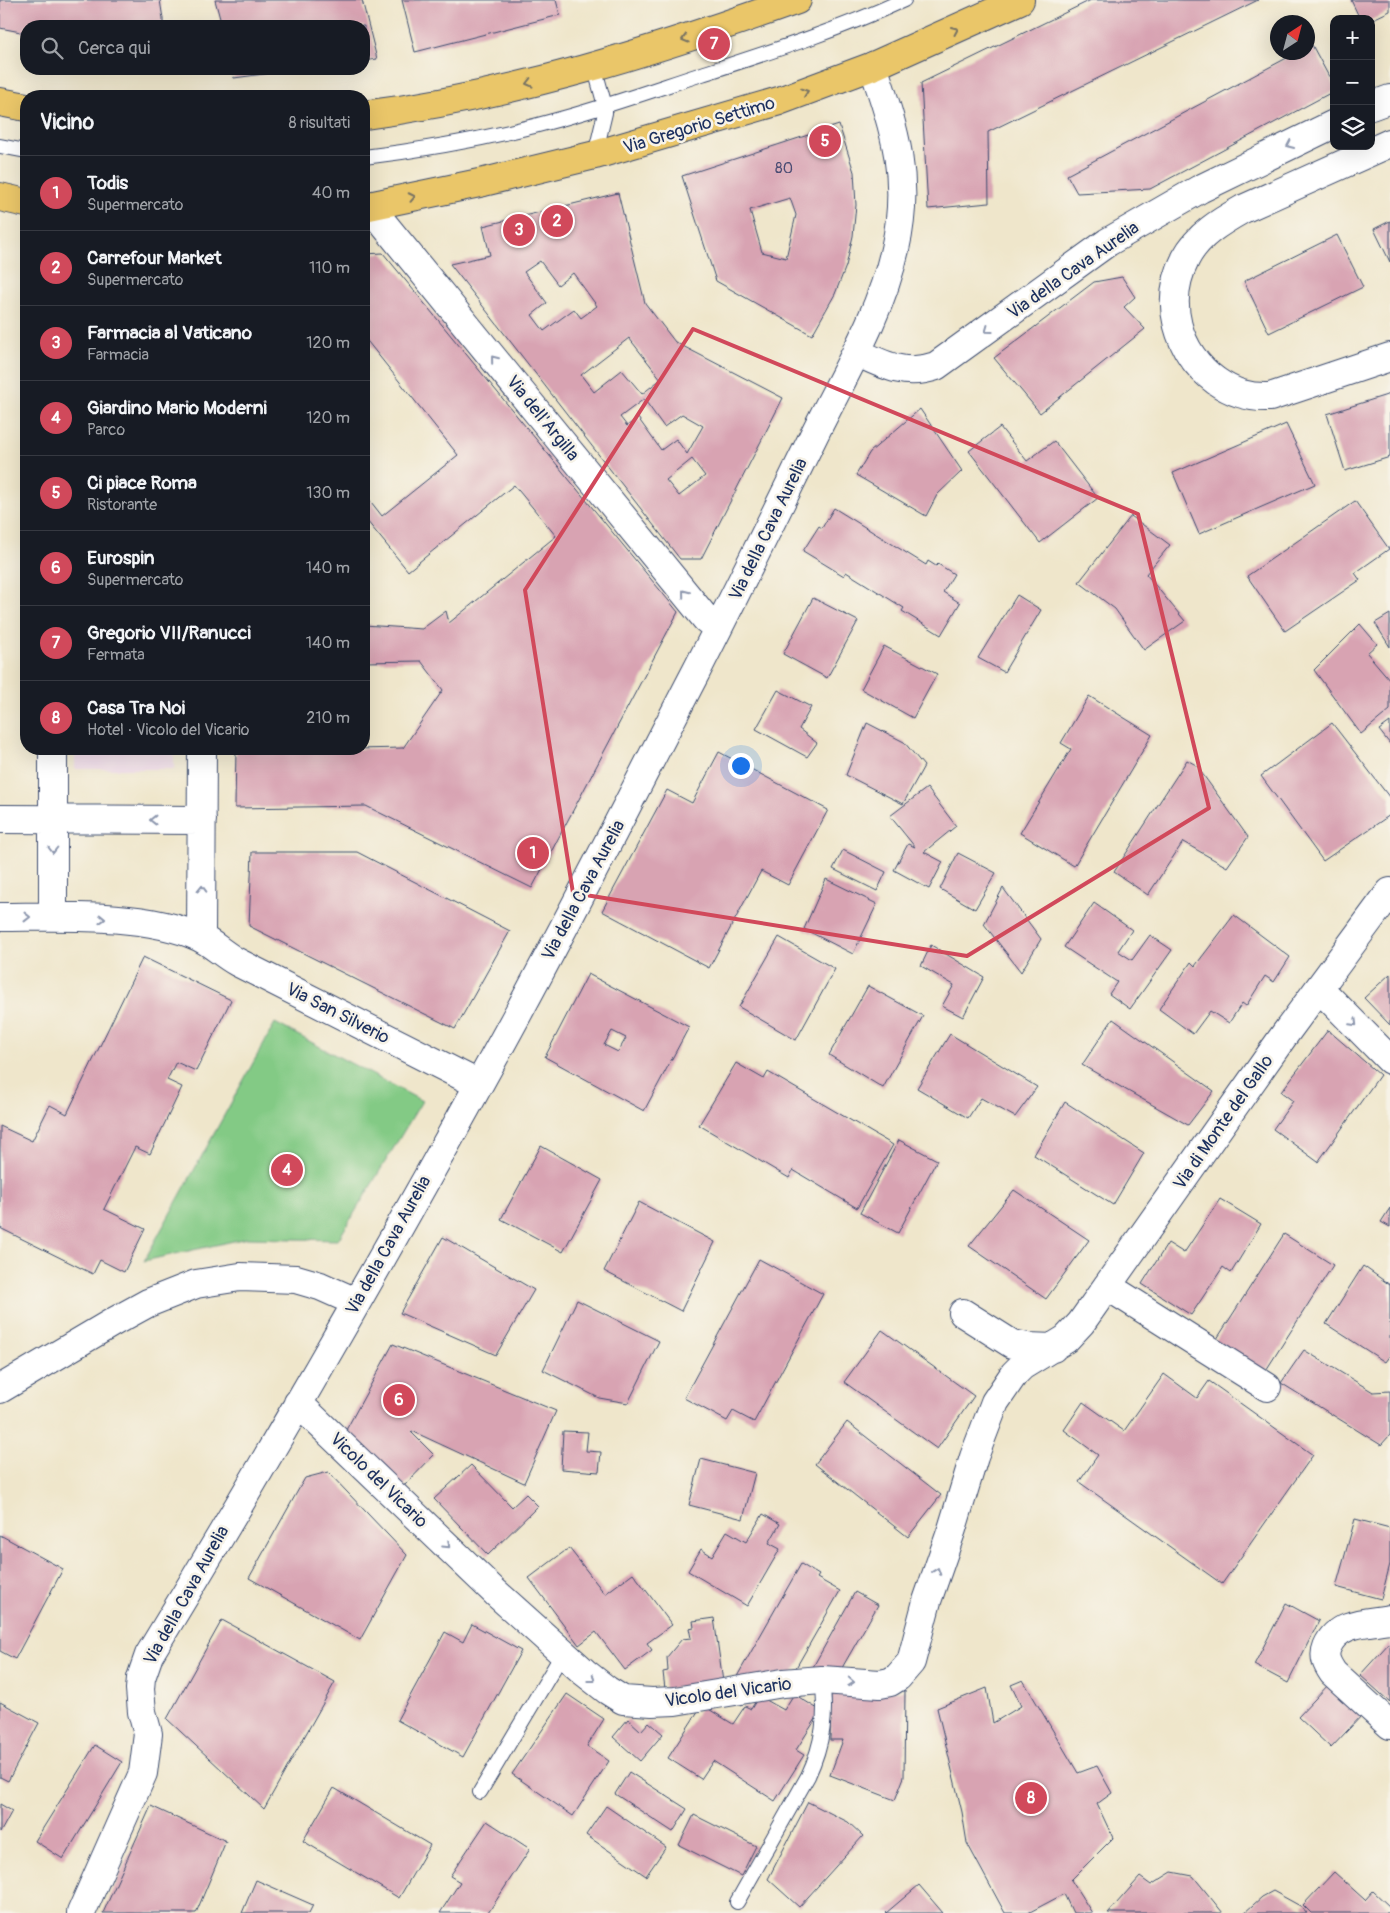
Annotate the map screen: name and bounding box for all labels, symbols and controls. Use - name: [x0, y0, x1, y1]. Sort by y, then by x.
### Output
- north arrow: [1270, 15, 1315, 60]
- map controls: [1330, 15, 1375, 150]
- button: +: [1330, 15, 1375, 60]
- search box: [20, 20, 370, 75]
- pin: 7: [698, 25, 730, 63]
- one-way arrow: [950, 26, 959, 37]
- one-way arrow: [682, 33, 690, 43]
- icon: search: [38, 34, 66, 62]
- text: Cerca qui: [78, 36, 150, 60]
- button: −: [1330, 60, 1375, 105]
- one-way arrow: [525, 78, 534, 88]
- one-way arrow: [800, 88, 809, 98]
- street label: Via Gregorio Settimo: [621, 91, 778, 159]
- button: layers: [1330, 105, 1375, 150]
- text: Vicino: [40, 109, 94, 136]
- text: 8 risultati: [289, 113, 350, 133]
- pin: 5: [809, 122, 841, 160]
- one-way arrow: [1286, 139, 1295, 149]
- house number: 80: [775, 159, 793, 178]
- text: Todis: [87, 171, 128, 195]
- text: 1: [53, 183, 59, 203]
- text: 40 m: [312, 183, 350, 203]
- one-way arrow: [407, 192, 416, 203]
- text: Supermercato: [87, 195, 183, 215]
- pin: 2: [541, 202, 573, 240]
- pin: 3: [503, 211, 535, 249]
- street label: Via della Cava Aurelia: [1003, 216, 1144, 324]
- text: Carrefour Market: [87, 246, 222, 270]
- text: 2: [52, 258, 60, 278]
- text: 110 m: [309, 258, 350, 278]
- text: Supermercato: [87, 270, 183, 290]
- text: Farmacia al Vaticano: [87, 321, 252, 345]
- one-way arrow: [985, 324, 994, 332]
- text: 3: [52, 333, 60, 353]
- text: 120 m: [306, 333, 350, 353]
- text: Farmacia: [87, 345, 149, 365]
- one-way arrow: [491, 356, 499, 365]
- street label: Via dell'Argilla: [501, 371, 584, 466]
- text: Giardino Mario Moderni: [87, 396, 267, 420]
- text: 4: [51, 408, 61, 428]
- text: 120 m: [306, 408, 350, 428]
- text: Parco: [87, 420, 125, 440]
- street label: Via della Cava Aurelia: [724, 454, 813, 604]
- text: Ci piace Roma: [87, 471, 197, 495]
- text: 5: [52, 483, 60, 503]
- text: 130 m: [306, 483, 350, 503]
- text: Ristorante: [87, 495, 157, 515]
- text: Eurospin: [87, 546, 154, 570]
- text: 6: [51, 558, 61, 578]
- text: 140 m: [306, 558, 350, 578]
- text: Supermercato: [87, 570, 183, 590]
- one-way arrow: [681, 590, 690, 599]
- text: Gregorio VII/Ranucci: [87, 621, 251, 645]
- text: 7: [52, 633, 60, 653]
- text: 140 m: [306, 633, 350, 653]
- text: Fermata: [87, 645, 145, 665]
- text: Casa Tra Noi: [87, 696, 185, 720]
- text: 8: [52, 708, 60, 728]
- text: 210 m: [306, 708, 350, 728]
- text: Hotel · Vicolo del Vicario: [87, 720, 249, 740]
- your location: [728, 753, 754, 779]
- one-way arrow: [149, 815, 157, 825]
- street label: Via della Cava Aurelia: [537, 816, 630, 964]
- pin: 1: [517, 834, 549, 872]
- one-way arrow: [48, 846, 58, 854]
- one-way arrow: [196, 885, 207, 893]
- one-way arrow: [23, 912, 31, 922]
- one-way arrow: [98, 914, 106, 924]
- street label: Via San Silverio: [282, 978, 394, 1049]
- one-way arrow: [1348, 1018, 1357, 1027]
- street label: Via di Monte del Gallo: [1168, 1050, 1279, 1194]
- pin: 4: [271, 1151, 303, 1189]
- street label: Via della Cava Aurelia: [341, 1172, 436, 1319]
- pin: 6: [383, 1381, 415, 1419]
- street label: Vicolo del Vicario: [325, 1428, 433, 1533]
- street label: Via della Cava Aurelia: [139, 1522, 234, 1669]
- one-way arrow: [441, 1539, 450, 1548]
- one-way arrow: [931, 1568, 941, 1576]
- street label: Vicolo del Vicario: [663, 1672, 793, 1713]
- one-way arrow: [587, 1673, 596, 1682]
- one-way arrow: [848, 1676, 856, 1687]
- pin: 8: [1015, 1779, 1047, 1817]

